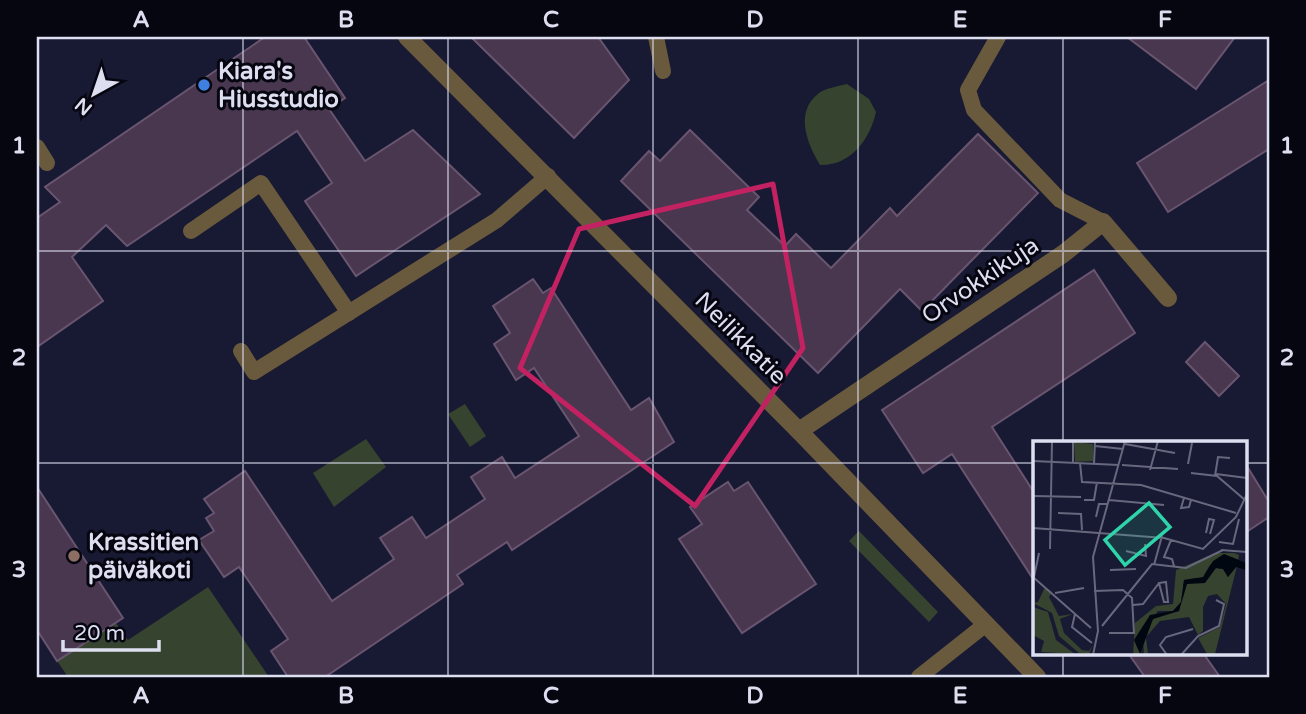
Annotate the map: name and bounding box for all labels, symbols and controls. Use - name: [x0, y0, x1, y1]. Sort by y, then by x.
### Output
- text: A: [132, 6, 150, 34]
- text: B: [338, 6, 354, 34]
- text: C: [543, 6, 559, 34]
- text: D: [746, 6, 764, 34]
- text: E: [953, 6, 967, 34]
- text: F: [1158, 6, 1172, 34]
- place label: Kiara's Hiusstudio: [218, 57, 339, 114]
- north arrow: [60, 60, 130, 130]
- marker: Kiara's Hiusstudio: [196, 77, 212, 93]
- text: N: [71, 93, 97, 120]
- text: 1: [12, 132, 26, 160]
- text: 1: [1280, 132, 1294, 160]
- street label: Orvokkikuja: [916, 231, 1044, 330]
- street label: Neilikkatie: [689, 286, 793, 390]
- text: 2: [12, 344, 26, 372]
- text: 2: [1280, 344, 1294, 372]
- inset map: [1033, 441, 1246, 654]
- place label: Krassitien päiväkoti: [88, 528, 199, 585]
- marker: Krassitien päiväkoti: [66, 548, 82, 564]
- text: 3: [12, 556, 26, 584]
- text: 3: [1280, 556, 1294, 584]
- scale bar: [63, 609, 159, 653]
- text: 20 m: [74, 621, 125, 646]
- text: A: [132, 682, 150, 710]
- text: B: [338, 682, 354, 710]
- text: C: [543, 682, 559, 710]
- text: D: [746, 682, 764, 710]
- text: E: [953, 682, 967, 710]
- text: F: [1158, 682, 1172, 710]

